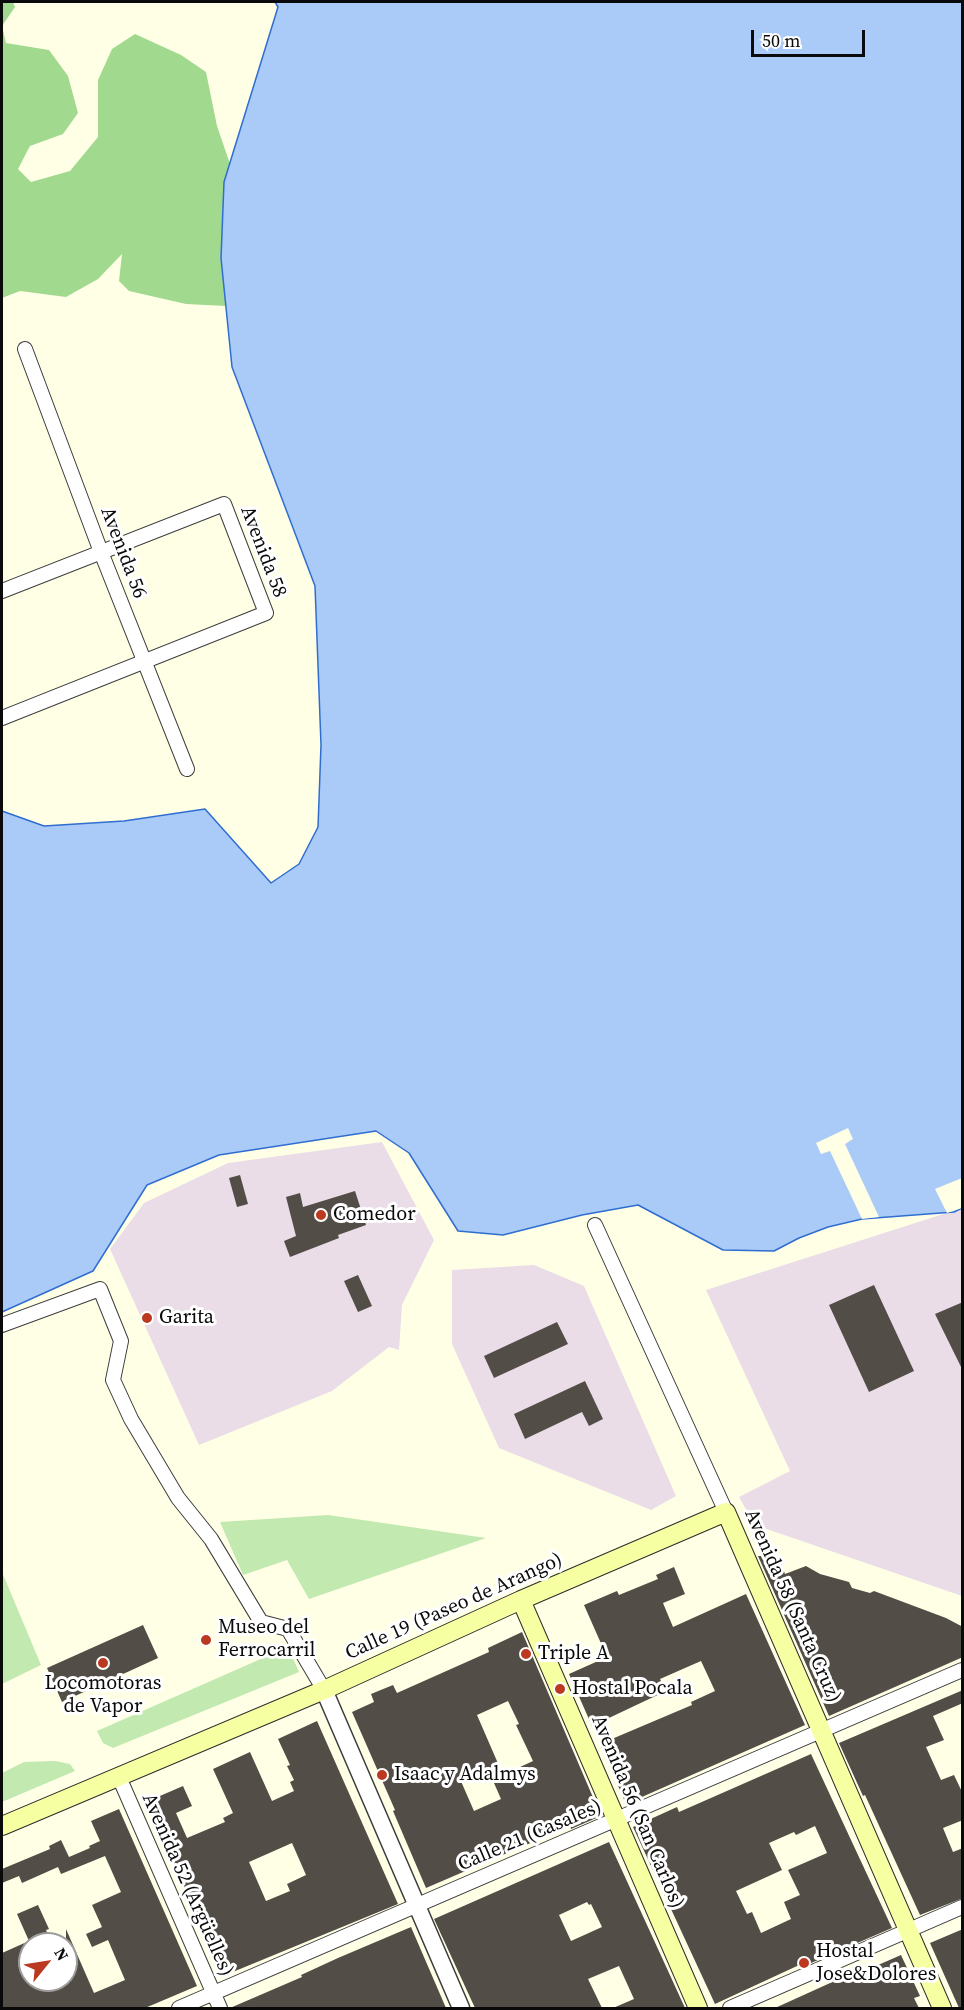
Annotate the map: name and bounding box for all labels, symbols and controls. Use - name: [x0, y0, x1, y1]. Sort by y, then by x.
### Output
- scale bar: [754, 18, 868, 56]
- text: 50 m: [762, 28, 800, 53]
- street label: Avenida 58: [235, 503, 291, 601]
- street label: Avenida 56: [95, 504, 151, 602]
- place label: Comedor: [333, 1203, 416, 1227]
- marker: Comedor: [314, 1208, 328, 1222]
- place label: Garita: [159, 1306, 214, 1330]
- marker: Garita: [140, 1311, 154, 1325]
- street label: Avenida 58 (Santa Cruz): [738, 1505, 846, 1707]
- street label: Calle 19 (Paseo de Arango): [342, 1548, 566, 1666]
- place label: Museo del Ferrocarril: [218, 1616, 315, 1663]
- marker: Museo del Ferrocarril: [199, 1633, 213, 1647]
- place label: Triple A: [538, 1642, 609, 1666]
- marker: Triple A: [519, 1647, 533, 1661]
- marker: Locomotoras de Vapor: [96, 1656, 110, 1670]
- place label: Locomotoras de Vapor: [44, 1672, 162, 1719]
- place label: Hostal Pocala: [572, 1677, 693, 1701]
- marker: Hostal Pocala: [553, 1682, 567, 1696]
- street label: Avenida 56 (San Carlos): [585, 1712, 689, 1912]
- place label: Isaac y Adalmys: [394, 1763, 536, 1787]
- marker: Isaac y Adalmys: [375, 1768, 389, 1782]
- street label: Avenida 52 (Argüelles): [136, 1790, 238, 1980]
- street label: Calle 21 (Casales): [455, 1795, 605, 1877]
- north arrow: [18, 1932, 78, 1992]
- place label: Hostal Jose&Dolores: [816, 1940, 936, 1987]
- text: N: [49, 1943, 74, 1965]
- marker: Hostal Jose&Dolores: [797, 1956, 811, 1970]

